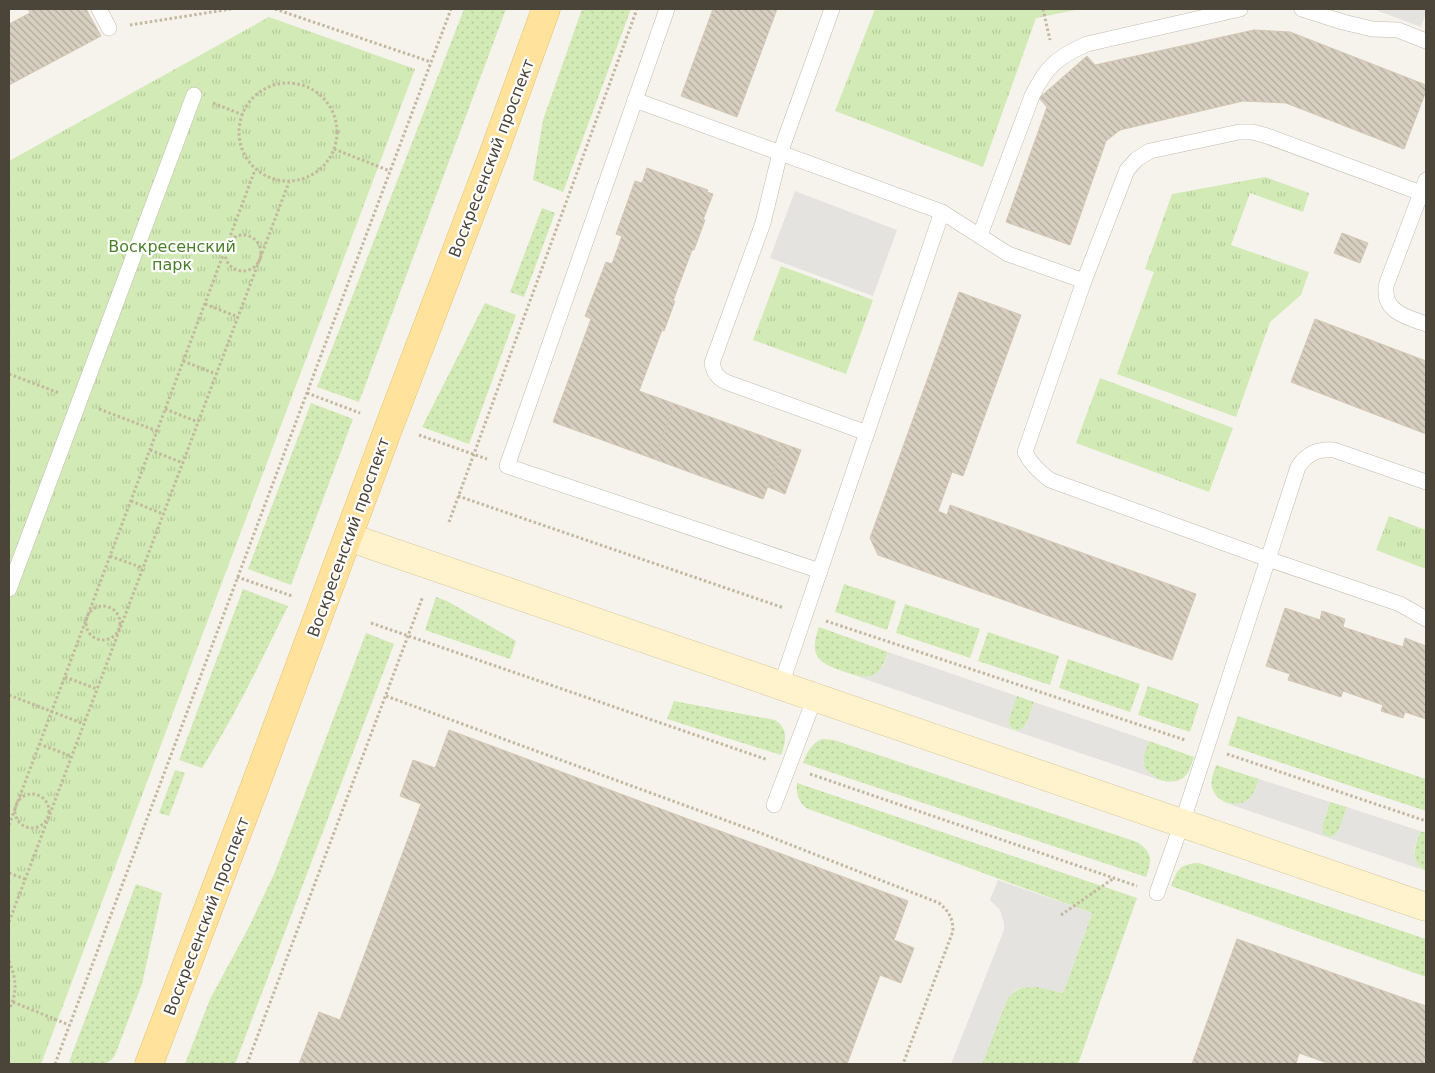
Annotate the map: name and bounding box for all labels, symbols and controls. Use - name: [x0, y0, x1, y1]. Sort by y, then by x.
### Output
- street label: Воскресенский проспект: [445, 56, 538, 260]
- park label: Воскресенский парк: [108, 237, 236, 274]
- street label: Воскресенский проспект: [303, 435, 394, 640]
- street label: Воскресенский проспект: [160, 814, 253, 1018]

